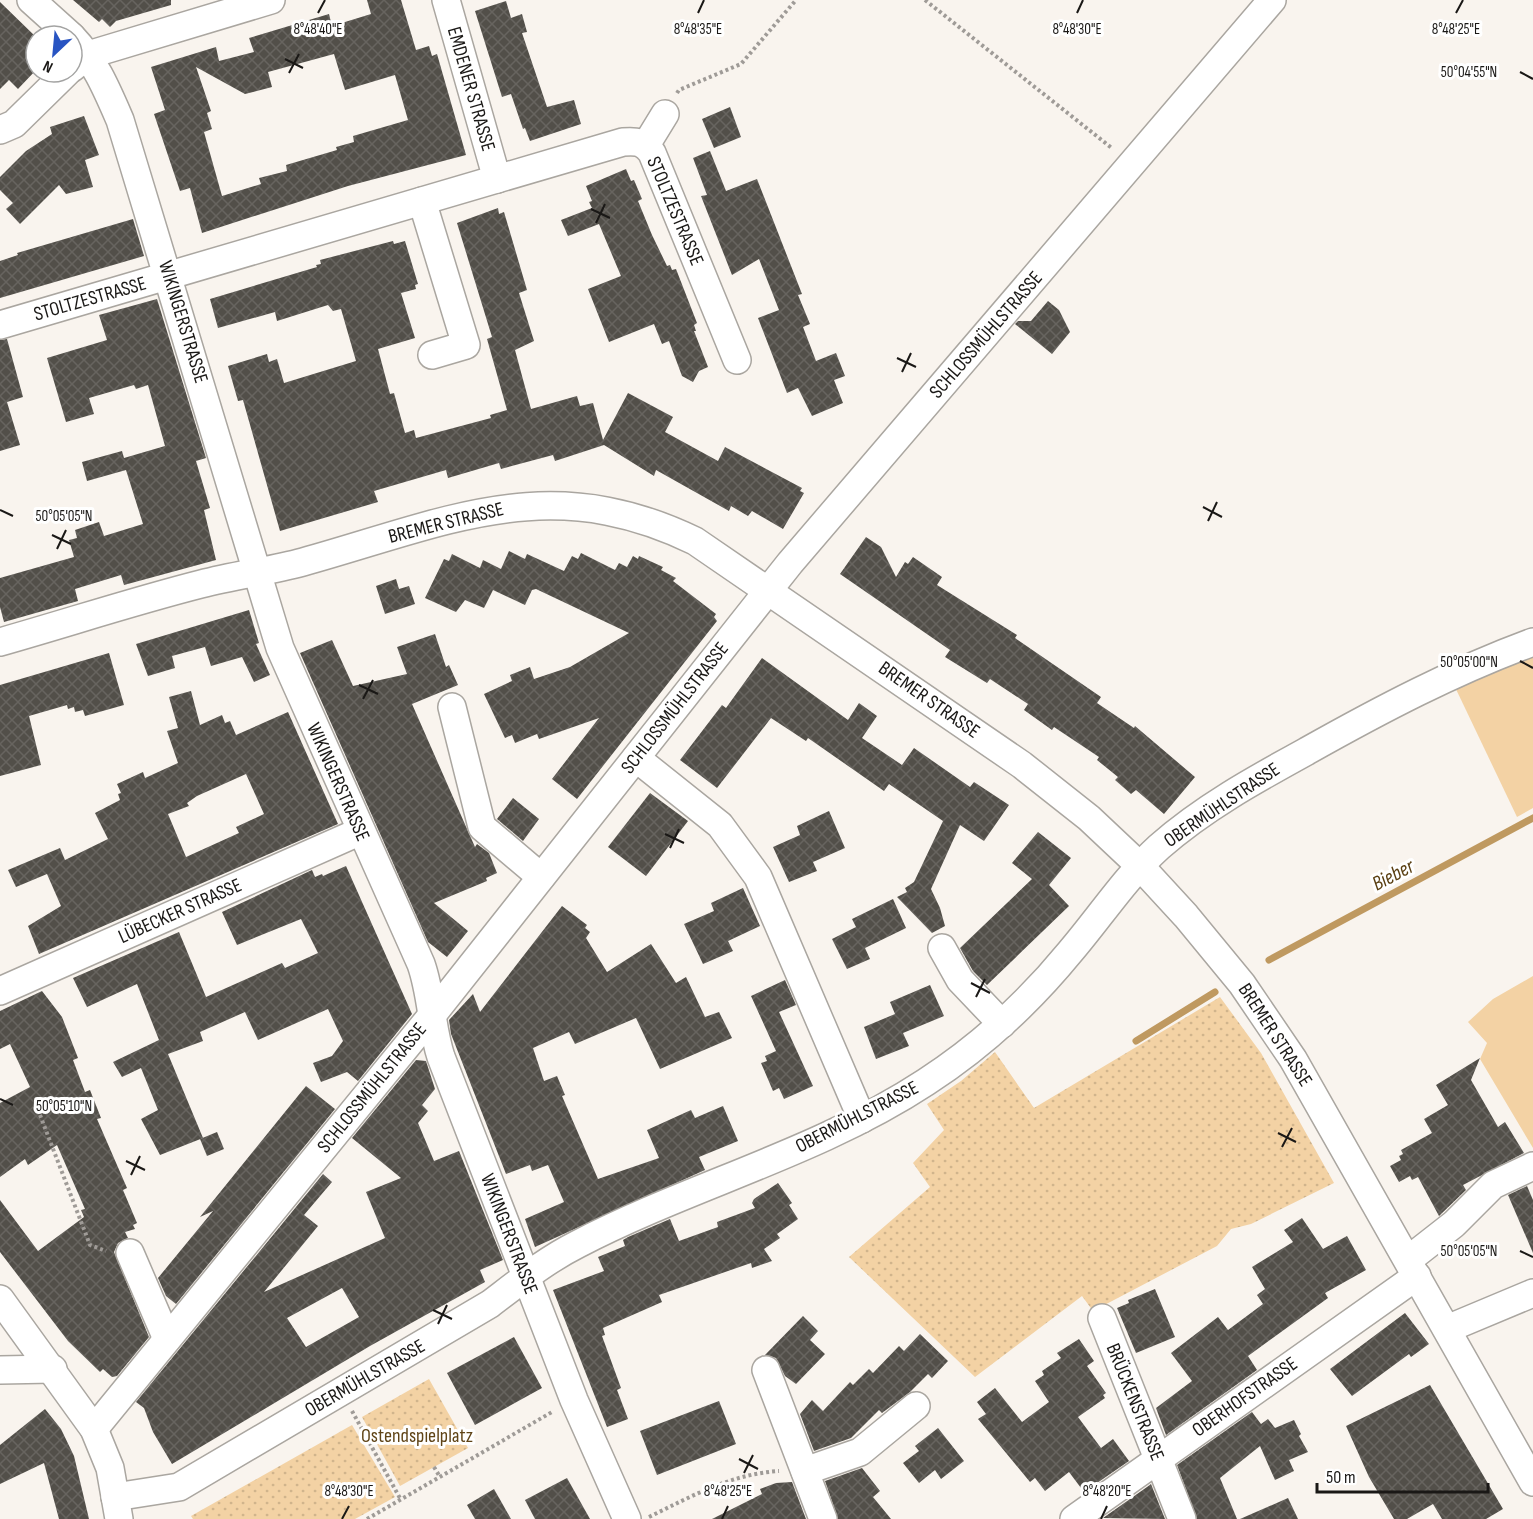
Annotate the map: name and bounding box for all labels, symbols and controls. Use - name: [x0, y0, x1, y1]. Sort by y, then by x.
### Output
- text: 8°48'40"E: [293, 20, 343, 39]
- text: 8°48'35"E: [674, 20, 722, 39]
- text: 8°48'30"E: [1052, 20, 1102, 39]
- text: 8°48'25"E: [1432, 20, 1480, 39]
- north arrow: [24, 24, 84, 84]
- street label: EMDENER STRASSE: [442, 24, 500, 154]
- text: N: [40, 56, 56, 77]
- text: 50°04'55"N: [1441, 63, 1497, 82]
- street label: STOLTZESTRASSE: [641, 153, 709, 269]
- street label: WIKINGERSTRASSE: [153, 258, 213, 386]
- street label: SCHLOSSMÜHLSTRASSE: [924, 267, 1048, 403]
- street label: STOLTZESTRASSE: [31, 271, 149, 327]
- street label: BREMER STRASSE: [386, 497, 506, 549]
- text: 50°05'05"N: [36, 507, 92, 526]
- street label: SCHLOSSMÜHLSTRASSE: [616, 637, 734, 779]
- text: 50°05'00"N: [1440, 653, 1498, 672]
- street label: BREMER STRASSE: [874, 656, 984, 744]
- street label: WIKINGERSTRASSE: [301, 719, 375, 845]
- street label: OBERMÜHLSTRASSE: [1159, 757, 1285, 853]
- water label: Bieber: [1368, 853, 1419, 896]
- street label: LÜBECKER STRASSE: [115, 873, 245, 949]
- street label: BREMER STRASSE: [1233, 979, 1317, 1091]
- street label: SCHLOSSMÜHLSTRASSE: [312, 1018, 432, 1158]
- street label: OBERMÜHLSTRASSE: [792, 1076, 922, 1158]
- text: 50°05'10"N: [36, 1097, 92, 1116]
- street label: WIKINGERSTRASSE: [475, 1170, 543, 1298]
- text: 50°05'05"N: [1441, 1242, 1497, 1261]
- street label: OBERMÜHLSTRASSE: [301, 1334, 429, 1422]
- street label: BRÜCKENSTRASSE: [1101, 1340, 1169, 1464]
- street label: OBERHOFSTRASSE: [1188, 1352, 1302, 1442]
- park label: Ostendspielplatz: [361, 1424, 473, 1448]
- scale bar: [1317, 1456, 1488, 1494]
- text: 50 m: [1326, 1467, 1356, 1488]
- text: 8°48'30"E: [324, 1482, 374, 1501]
- text: 8°48'25"E: [704, 1482, 752, 1501]
- text: 8°48'20"E: [1082, 1482, 1132, 1501]

